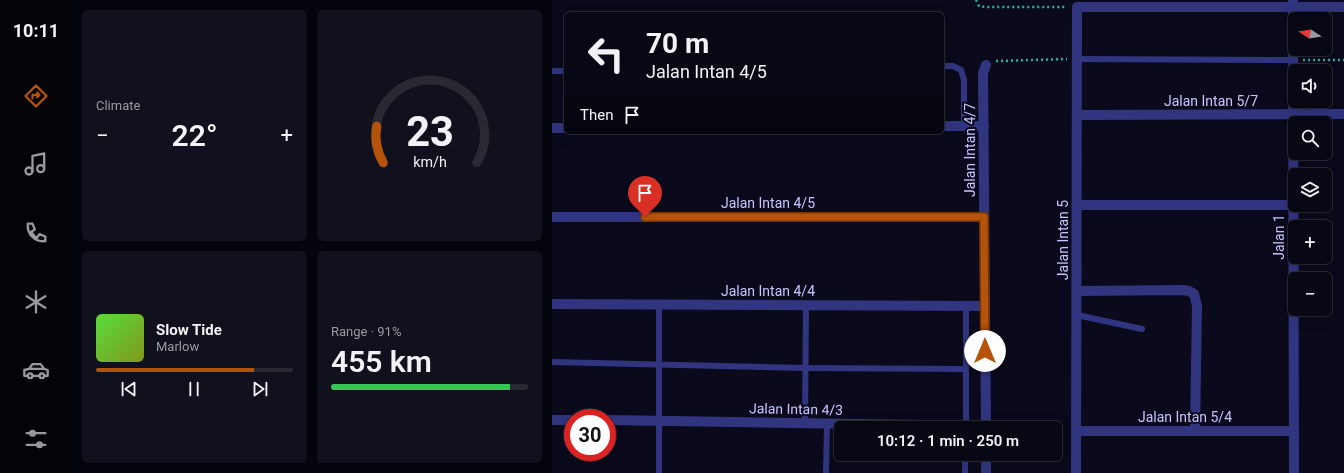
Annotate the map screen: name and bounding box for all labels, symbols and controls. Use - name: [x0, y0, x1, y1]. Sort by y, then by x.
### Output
- north arrow: [1288, 12, 1332, 56]
- map controls: [1288, 12, 1332, 316]
- text: 10:11: [13, 20, 59, 41]
- text: 70 m: [646, 27, 709, 60]
- icon: left: [580, 28, 632, 80]
- text: Jalan Intan 4/5: [646, 61, 767, 82]
- button: sound: [1288, 64, 1332, 108]
- icon: directions: [22, 82, 50, 110]
- street label: Jalan Intan 5/7: [1164, 93, 1258, 109]
- text: Climate: [96, 98, 140, 113]
- street label: Jalan Intan 4/7: [962, 103, 978, 197]
- icon: arrive: [621, 104, 643, 126]
- text: Then: [580, 106, 613, 124]
- text: 23: [406, 107, 453, 156]
- button: search: [1288, 116, 1332, 160]
- text: 22°: [172, 118, 217, 153]
- text: −: [96, 123, 109, 148]
- text: +: [281, 123, 293, 148]
- icon: music: [22, 150, 50, 178]
- text: km/h: [413, 154, 446, 170]
- button: layers: [1288, 168, 1332, 212]
- pin: [628, 176, 662, 217]
- icon: arrive: [634, 182, 656, 204]
- street label: Jalan Intan 4/5: [721, 195, 815, 211]
- street label: Jalan Intan 5: [1055, 200, 1071, 280]
- street label: Jalan 1: [1271, 214, 1287, 260]
- icon: phone: [22, 219, 50, 247]
- button: +: [1288, 220, 1332, 264]
- button: −: [1288, 272, 1332, 316]
- street label: Jalan Intan 4/4: [721, 283, 815, 299]
- icon: climate: [22, 288, 50, 316]
- text: Slow Tide: [156, 321, 222, 339]
- text: Range · 91%: [331, 324, 401, 339]
- position arrow: [964, 330, 1006, 372]
- text: Marlow: [156, 339, 199, 354]
- text: 455 km: [331, 344, 432, 379]
- icon: car: [22, 356, 50, 384]
- icon: previous: [118, 378, 140, 400]
- icon: pause: [183, 378, 205, 400]
- icon: next: [249, 378, 271, 400]
- street label: Jalan Intan 4/3: [749, 400, 843, 418]
- speed limit sign: 30: [564, 409, 616, 461]
- street label: Jalan Intan 5/4: [1138, 409, 1232, 425]
- icon: filters: [22, 425, 50, 453]
- text: 10:12 · 1 min · 250 m: [877, 432, 1019, 450]

